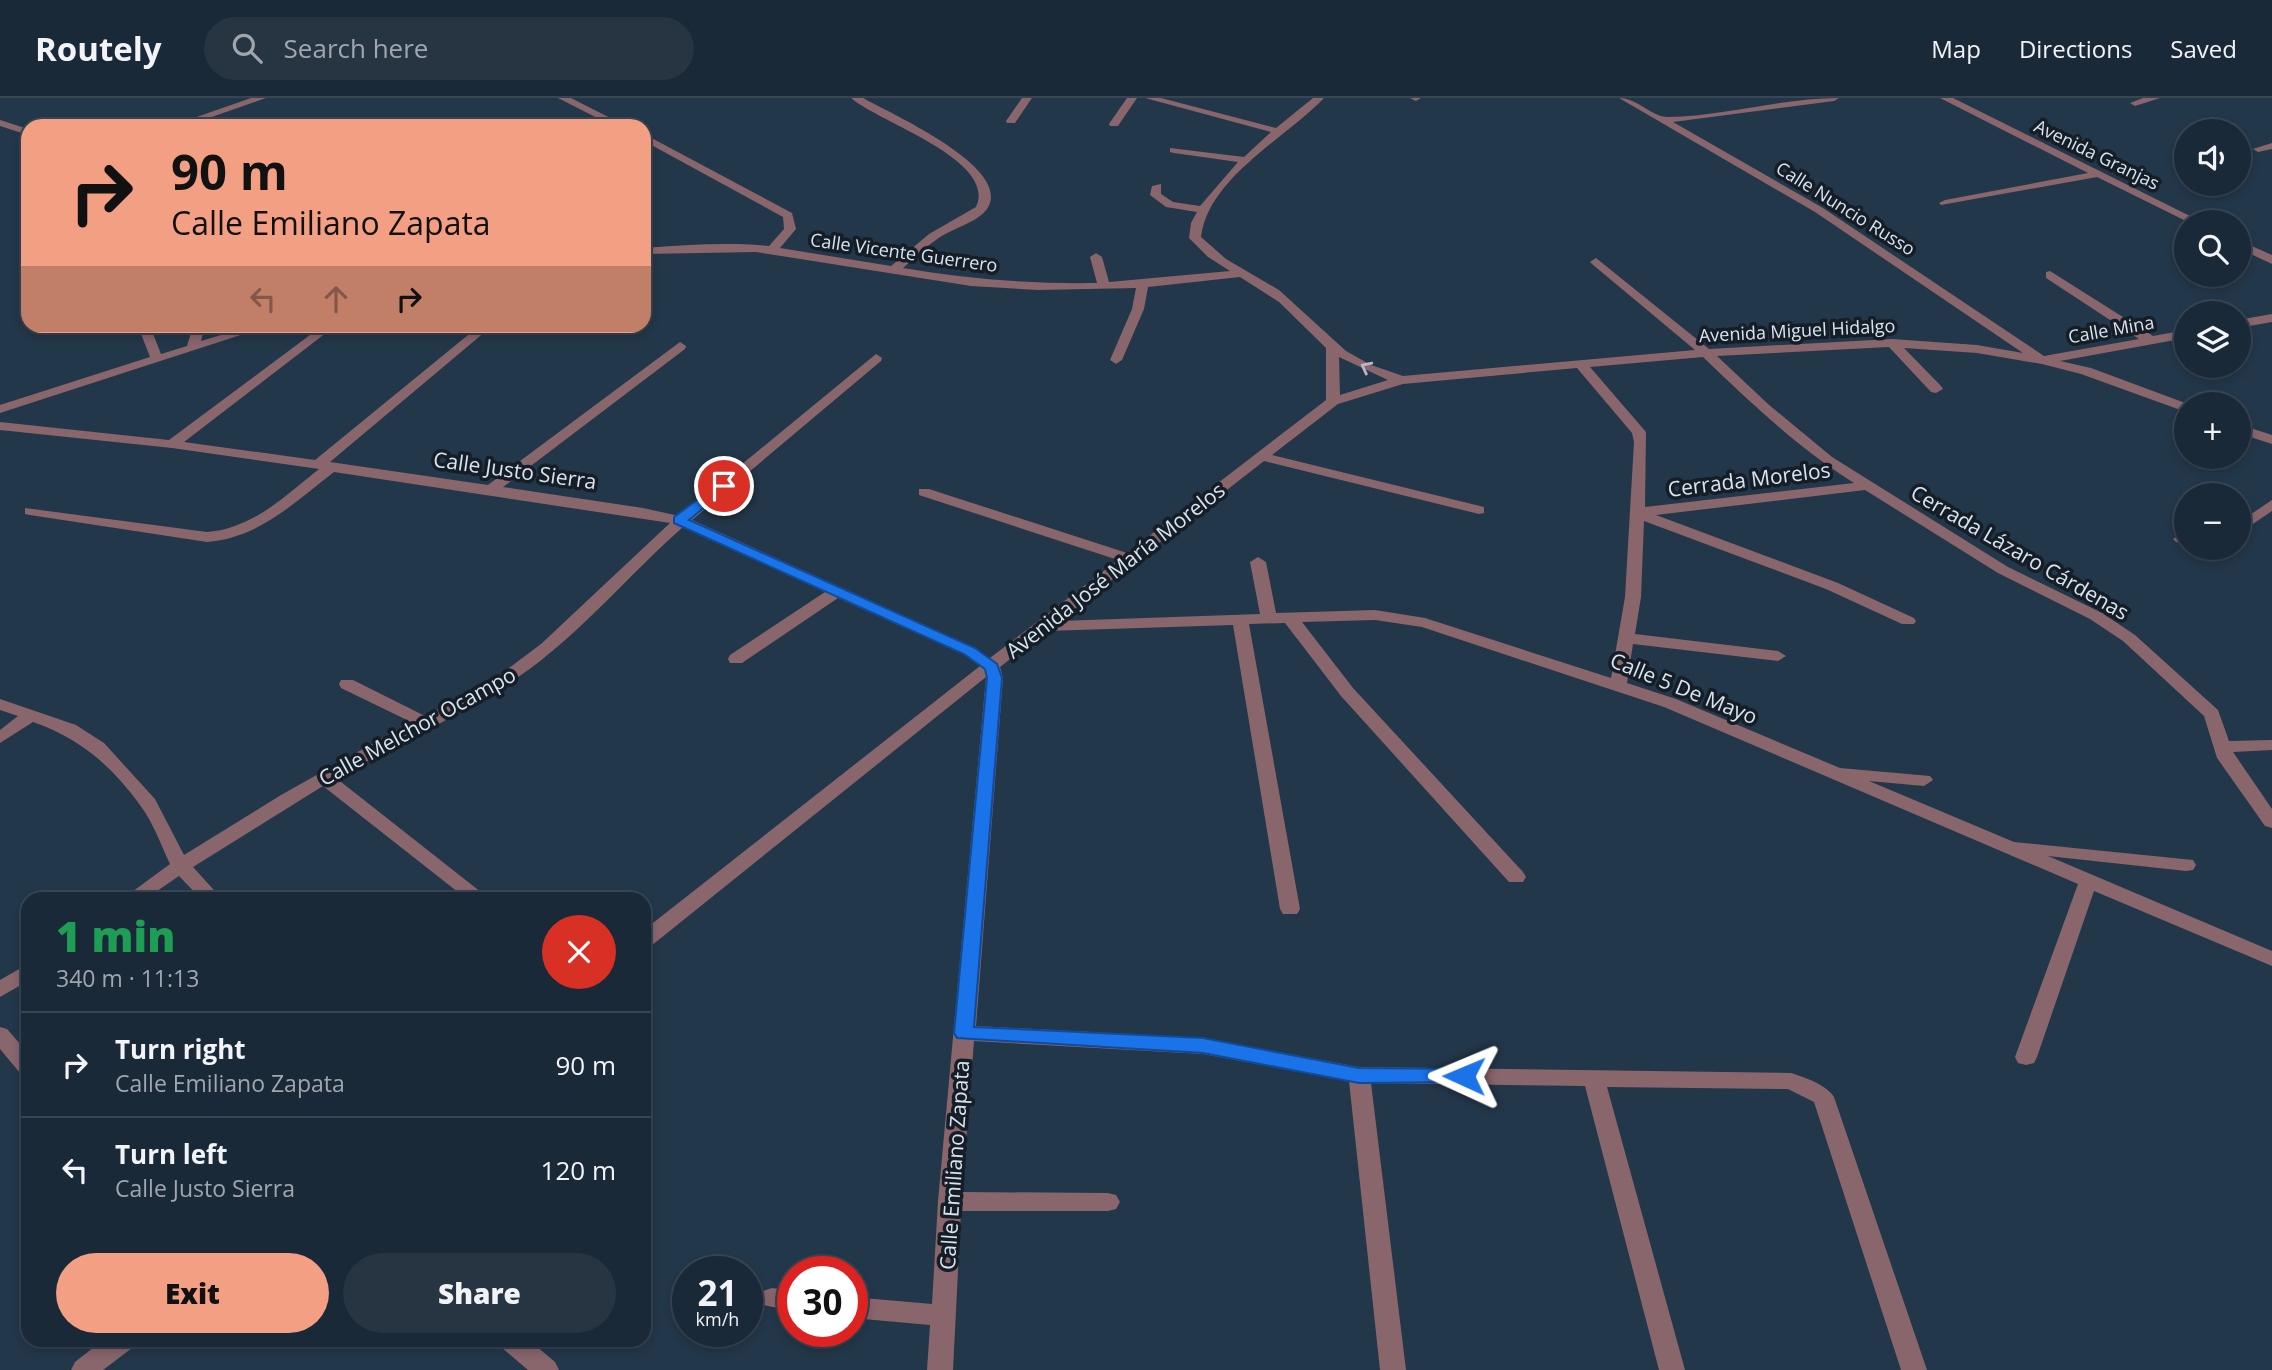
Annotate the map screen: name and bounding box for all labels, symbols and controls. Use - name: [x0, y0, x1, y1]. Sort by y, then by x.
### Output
- search box: [204, 17, 694, 80]
- text: Routely: [35, 26, 162, 71]
- icon: search: [228, 29, 266, 67]
- text: Search here: [284, 30, 428, 66]
- text: Map: [1931, 32, 1981, 65]
- text: Directions: [2019, 32, 2132, 65]
- text: Saved: [2170, 32, 2237, 65]
- street label: Avenida Granjas: [2030, 113, 2164, 195]
- map controls: [2174, 119, 2251, 560]
- button: sound: [2174, 119, 2251, 196]
- text: 90 m: [171, 138, 288, 204]
- icon: right: [56, 147, 147, 238]
- street label: Calle Nuncio Russo: [1772, 156, 1920, 260]
- text: Calle Emiliano Zapata: [171, 201, 491, 244]
- button: search: [2174, 210, 2251, 287]
- street label: Calle Vicente Guerrero: [809, 227, 999, 277]
- icon: left: [244, 280, 282, 318]
- icon: ahead: [317, 280, 355, 318]
- icon: right: [390, 280, 428, 318]
- button: layers: [2174, 301, 2251, 378]
- street label: Calle Mina: [2066, 310, 2156, 348]
- street label: Avenida Miguel Hidalgo: [1698, 313, 1896, 347]
- one-way arrow: [1361, 361, 1373, 375]
- button: +: [2174, 392, 2251, 469]
- street label: Calle Justo Sierra: [432, 445, 598, 495]
- street label: Cerrada Morelos: [1666, 455, 1832, 503]
- pin: [694, 456, 754, 516]
- icon: arrive: [705, 467, 743, 505]
- street label: Avenida José María Morelos: [1000, 476, 1230, 664]
- street label: Cerrada Lázaro Cárdenas: [1906, 478, 2134, 626]
- button: −: [2174, 483, 2251, 560]
- street label: Calle 5 De Mayo: [1606, 646, 1762, 730]
- street label: Calle Melchor Ocampo: [313, 660, 521, 792]
- text: 1 min: [56, 907, 175, 964]
- button: close: [542, 915, 616, 989]
- text: 340 m · 11:13: [56, 962, 199, 994]
- text: Turn right: [115, 1031, 246, 1067]
- position arrow: [1427, 1039, 1501, 1113]
- icon: right: [56, 1046, 94, 1084]
- text: 90 m: [555, 1047, 616, 1083]
- street label: Calle Emiliano Zapata: [933, 1059, 975, 1271]
- text: Calle Emiliano Zapata: [115, 1067, 345, 1099]
- text: Turn left: [115, 1136, 227, 1172]
- icon: left: [56, 1151, 94, 1189]
- text: 120 m: [541, 1152, 616, 1188]
- text: Calle Justo Sierra: [115, 1172, 295, 1204]
- button: Exit: [56, 1253, 329, 1333]
- button: Share: [343, 1253, 616, 1333]
- speed limit sign: 30: [777, 1256, 868, 1347]
- text: 21: [697, 1269, 738, 1316]
- text: km/h: [696, 1307, 739, 1331]

